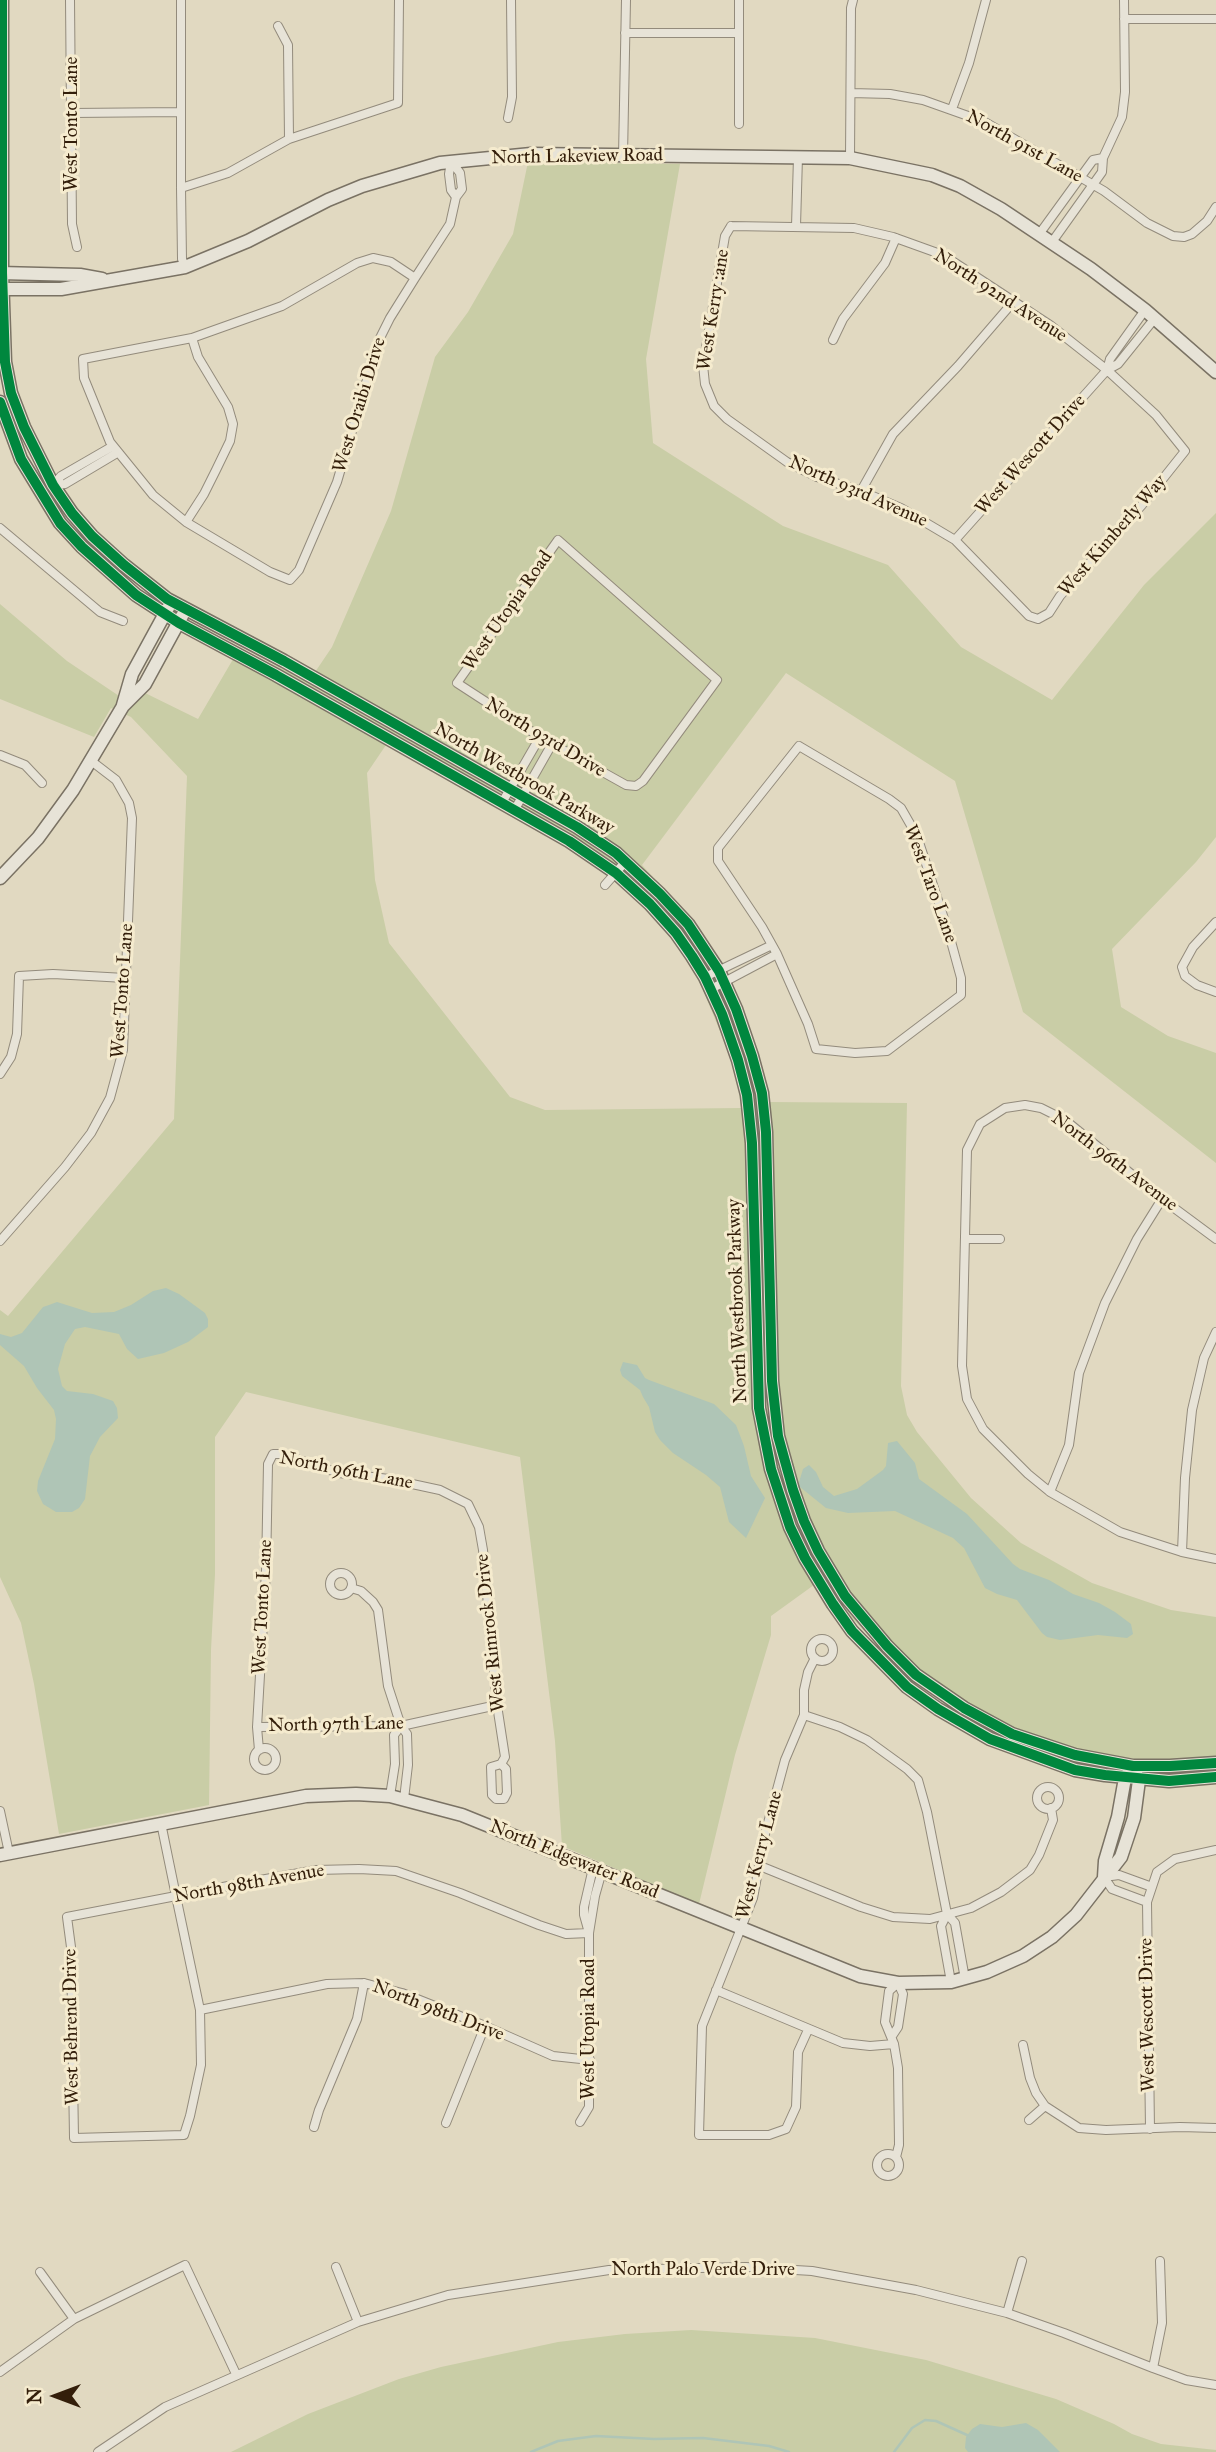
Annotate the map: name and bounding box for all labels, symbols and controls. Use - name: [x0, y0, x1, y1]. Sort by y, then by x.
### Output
- street label: West Tonto Lane: [61, 56, 83, 192]
- street label: North 91st Lane: [962, 106, 1086, 188]
- street label: North Lakeview Road: [491, 144, 663, 170]
- street label: North 92nd Avenue: [929, 244, 1071, 348]
- street label: West Kerry :ane: [693, 248, 735, 372]
- street label: West Oraibi Drive: [329, 335, 391, 475]
- street label: West Wescott Drive: [971, 390, 1091, 520]
- street label: North 93rd Avenue: [785, 451, 931, 533]
- street label: West Kimberly Way: [1054, 471, 1172, 601]
- street label: West Utopia Road: [458, 547, 558, 675]
- street label: North 93rd Drive: [481, 693, 609, 783]
- street label: North Westbrook Parkway: [430, 718, 618, 840]
- street label: West Taro Lane: [898, 822, 962, 946]
- street label: West Tonto Lane: [107, 923, 139, 1059]
- street label: North 96th Avenue: [1046, 1107, 1182, 1217]
- street label: North Westbrook Parkway: [723, 1198, 753, 1404]
- street label: North 96th Lane: [277, 1447, 415, 1495]
- street label: West Tonto Lane: [248, 1539, 278, 1675]
- street label: West Rimrock Drive: [471, 1553, 511, 1713]
- street label: North 97th Lane: [268, 1712, 404, 1738]
- street label: West Kerry Lane: [732, 1788, 788, 1922]
- street label: North Edgewater Road: [486, 1816, 662, 1904]
- street label: North 98th Avenue: [172, 1860, 326, 1908]
- street label: West Wescott Drive: [1135, 1938, 1161, 2092]
- street label: West Behrend Drive: [59, 1948, 85, 2106]
- street label: West Utopia Road: [578, 1958, 600, 2100]
- street label: North 98th Drive: [369, 1975, 507, 2047]
- street label: North Palo Verde Drive: [611, 2259, 795, 2281]
- north arrow: [21, 2361, 91, 2431]
- text: N: [23, 2388, 46, 2404]

